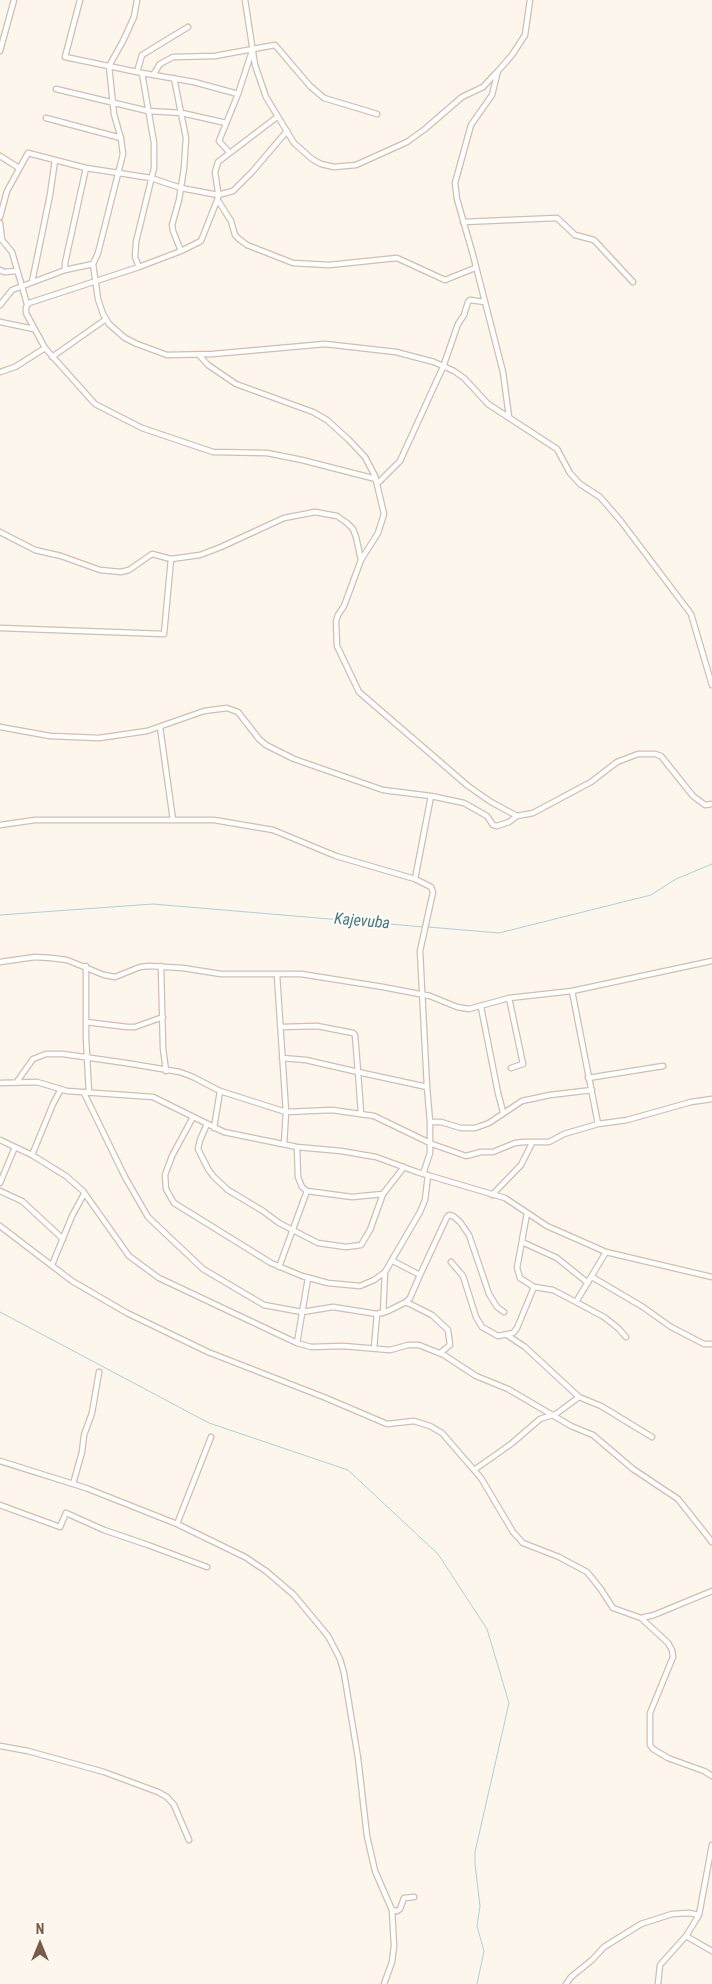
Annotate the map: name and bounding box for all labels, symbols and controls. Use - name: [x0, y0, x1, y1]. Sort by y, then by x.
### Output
- water label: Kajevuba: [333, 910, 391, 934]
- north arrow: [15, 1919, 65, 1969]
- text: N: [36, 1921, 44, 1937]

